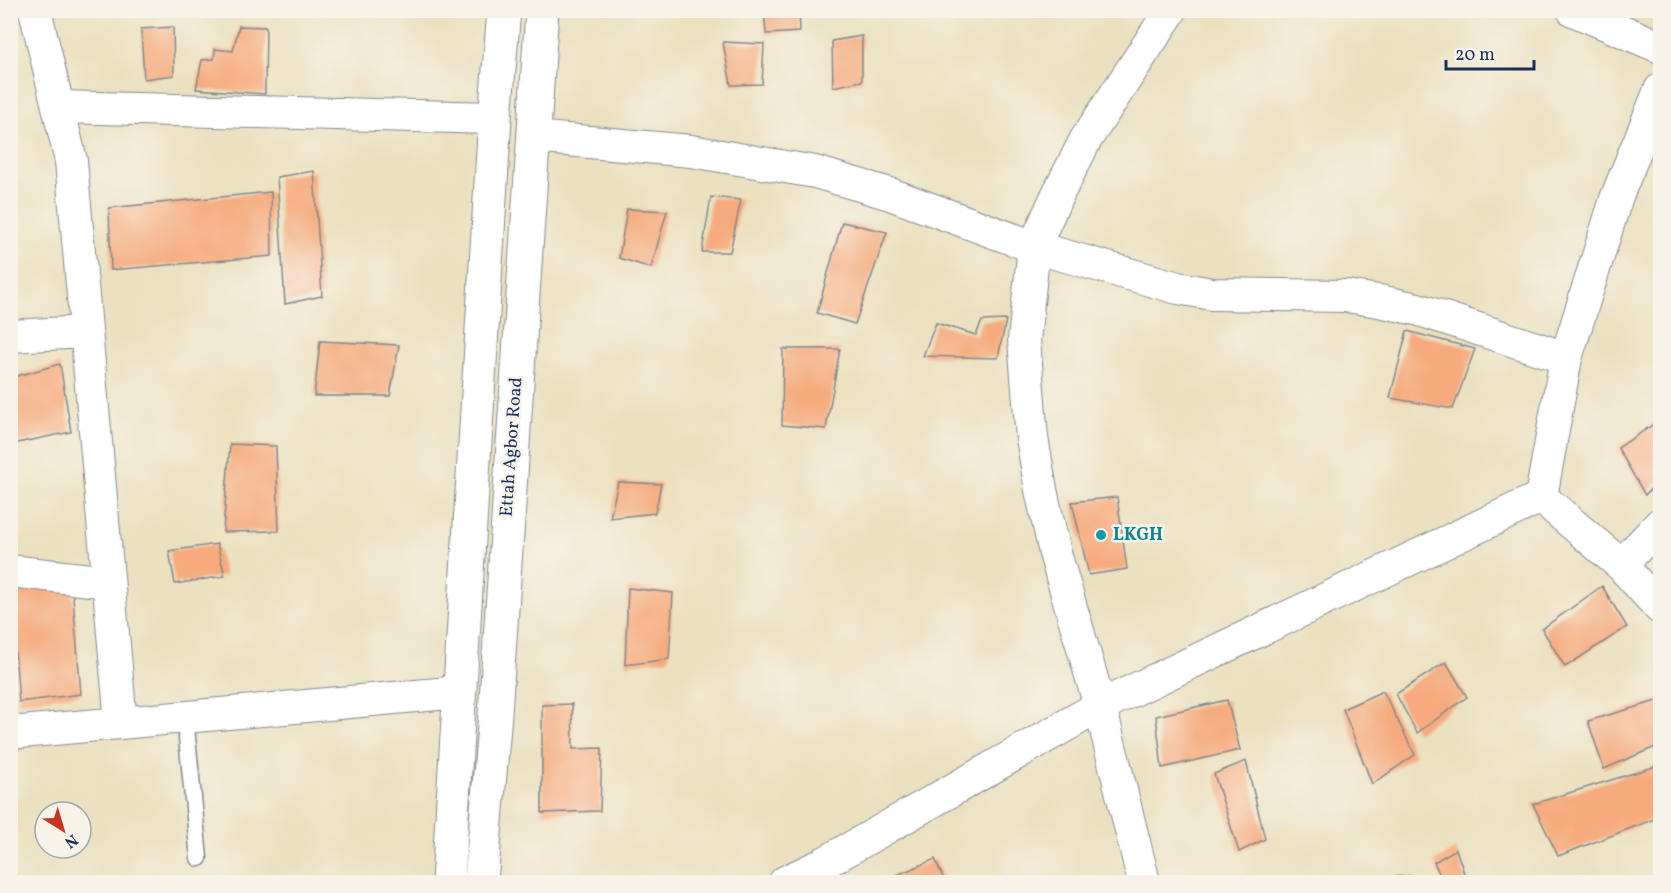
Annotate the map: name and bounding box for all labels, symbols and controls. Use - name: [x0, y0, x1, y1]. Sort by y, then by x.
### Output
- scale bar: [1446, 33, 1534, 71]
- text: 20 m: [1455, 43, 1495, 68]
- street label: Ettah Agbor Road: [495, 376, 529, 518]
- place label: LKGH: [1113, 523, 1163, 548]
- marker: LKGH: [1094, 528, 1108, 542]
- north arrow: [33, 800, 93, 860]
- text: N: [59, 828, 82, 853]

